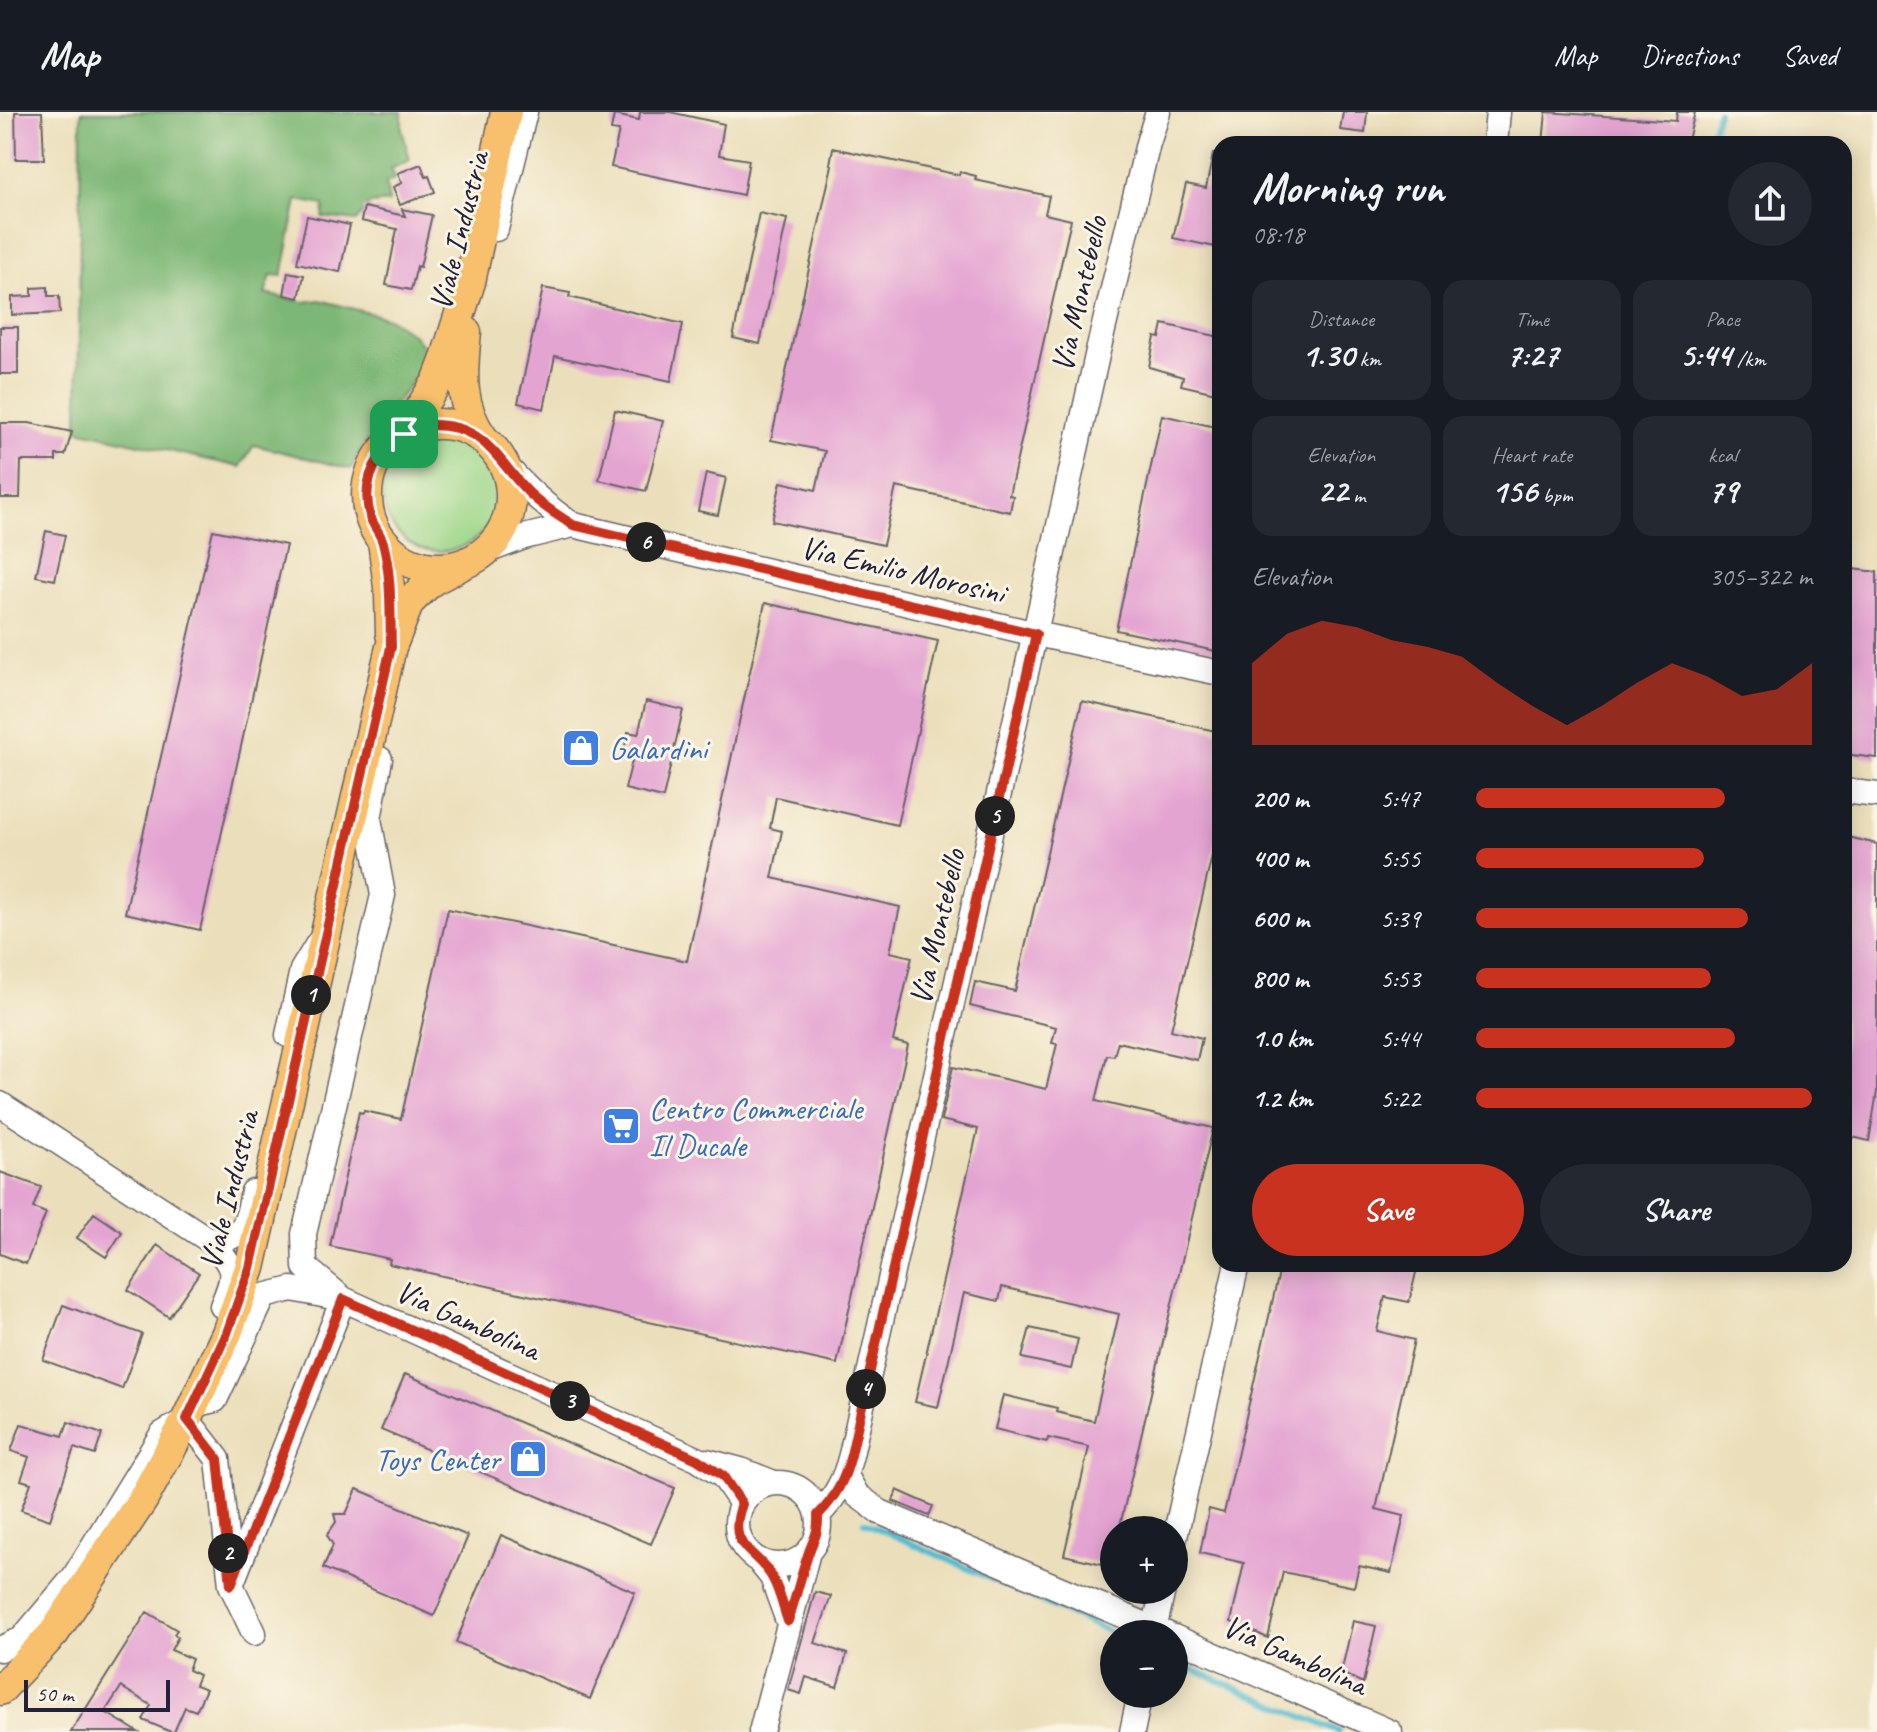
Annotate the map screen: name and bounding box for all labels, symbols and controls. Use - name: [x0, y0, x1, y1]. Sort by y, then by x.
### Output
- text: Map: [40, 32, 99, 79]
- text: Map: [1554, 38, 1597, 73]
- text: Directions: [1641, 38, 1739, 73]
- text: Saved: [1783, 38, 1837, 73]
- street label: Viale Industria: [420, 145, 499, 314]
- text: Morning run: [1252, 160, 1444, 215]
- button: share: [1728, 162, 1812, 246]
- street label: Via Montebello: [1041, 211, 1117, 376]
- text: 08:18: [1252, 218, 1304, 251]
- text: Distance: [1309, 305, 1374, 333]
- text: Time: [1515, 305, 1549, 333]
- text: Pace: [1706, 305, 1740, 333]
- text: 1.30: [1302, 333, 1354, 376]
- text: 7:27: [1506, 333, 1558, 376]
- text: 5:44: [1680, 333, 1732, 376]
- text: km: [1354, 345, 1381, 373]
- text: /km: [1732, 345, 1766, 373]
- pin: [370, 400, 438, 468]
- icon: arrive: [382, 412, 426, 456]
- text: Elevation: [1307, 441, 1375, 469]
- text: Heart rate: [1492, 441, 1572, 469]
- text: kcal: [1708, 441, 1737, 469]
- text: 22: [1317, 469, 1348, 512]
- text: 156: [1491, 469, 1537, 512]
- text: 79: [1708, 469, 1738, 512]
- text: m: [1348, 481, 1365, 509]
- text: bpm: [1537, 481, 1573, 509]
- pin: 6: [626, 522, 666, 562]
- street label: Via Emilio Morosini: [797, 527, 1013, 614]
- text: 6: [641, 528, 651, 556]
- text: Elevation: [1252, 560, 1332, 593]
- text: 305–322 m: [1709, 560, 1812, 593]
- shop icon: Galardini: [560, 727, 602, 769]
- place label: Galardini: [609, 728, 711, 769]
- text: 200 m: [1252, 782, 1308, 815]
- text: 5:47: [1380, 782, 1420, 815]
- pin: 5: [975, 796, 1015, 836]
- text: 5: [990, 802, 1000, 830]
- text: 400 m: [1252, 842, 1308, 875]
- text: 5:55: [1380, 842, 1420, 875]
- street label: Via Montebello: [899, 844, 975, 1009]
- text: 600 m: [1252, 902, 1309, 935]
- text: 5:39: [1380, 902, 1420, 935]
- text: 800 m: [1252, 962, 1308, 995]
- text: 5:53: [1380, 962, 1420, 995]
- pin: 1: [291, 975, 331, 1015]
- text: 1: [306, 981, 316, 1009]
- text: 1.0 km: [1252, 1022, 1312, 1055]
- text: 5:44: [1380, 1022, 1420, 1055]
- text: 1.2 km: [1252, 1082, 1312, 1115]
- text: 5:22: [1380, 1082, 1420, 1115]
- place label: Centro Commerciale Il Ducale: [649, 1088, 865, 1166]
- street label: Viale Industria: [190, 1104, 269, 1273]
- supermarket icon: Centro Commerciale Il Ducale: [600, 1105, 642, 1147]
- button: Save: [1252, 1164, 1524, 1256]
- button: Share: [1540, 1164, 1812, 1256]
- street label: Via Gambolina: [390, 1270, 549, 1371]
- pin: 4: [846, 1369, 886, 1409]
- text: 4: [861, 1375, 871, 1403]
- pin: 3: [550, 1381, 590, 1421]
- text: 3: [565, 1387, 575, 1415]
- shop icon: Toys Center: [507, 1438, 549, 1480]
- place label: Toys Center: [375, 1439, 502, 1480]
- map controls: [1100, 1516, 1188, 1708]
- button: +: [1100, 1516, 1188, 1604]
- pin: 2: [208, 1533, 248, 1573]
- text: 2: [223, 1539, 233, 1567]
- street label: Via Gambolina: [1217, 1605, 1376, 1706]
- button: −: [1100, 1620, 1188, 1708]
- scale bar: [24, 1676, 170, 1712]
- text: 50 m: [36, 1680, 73, 1708]

